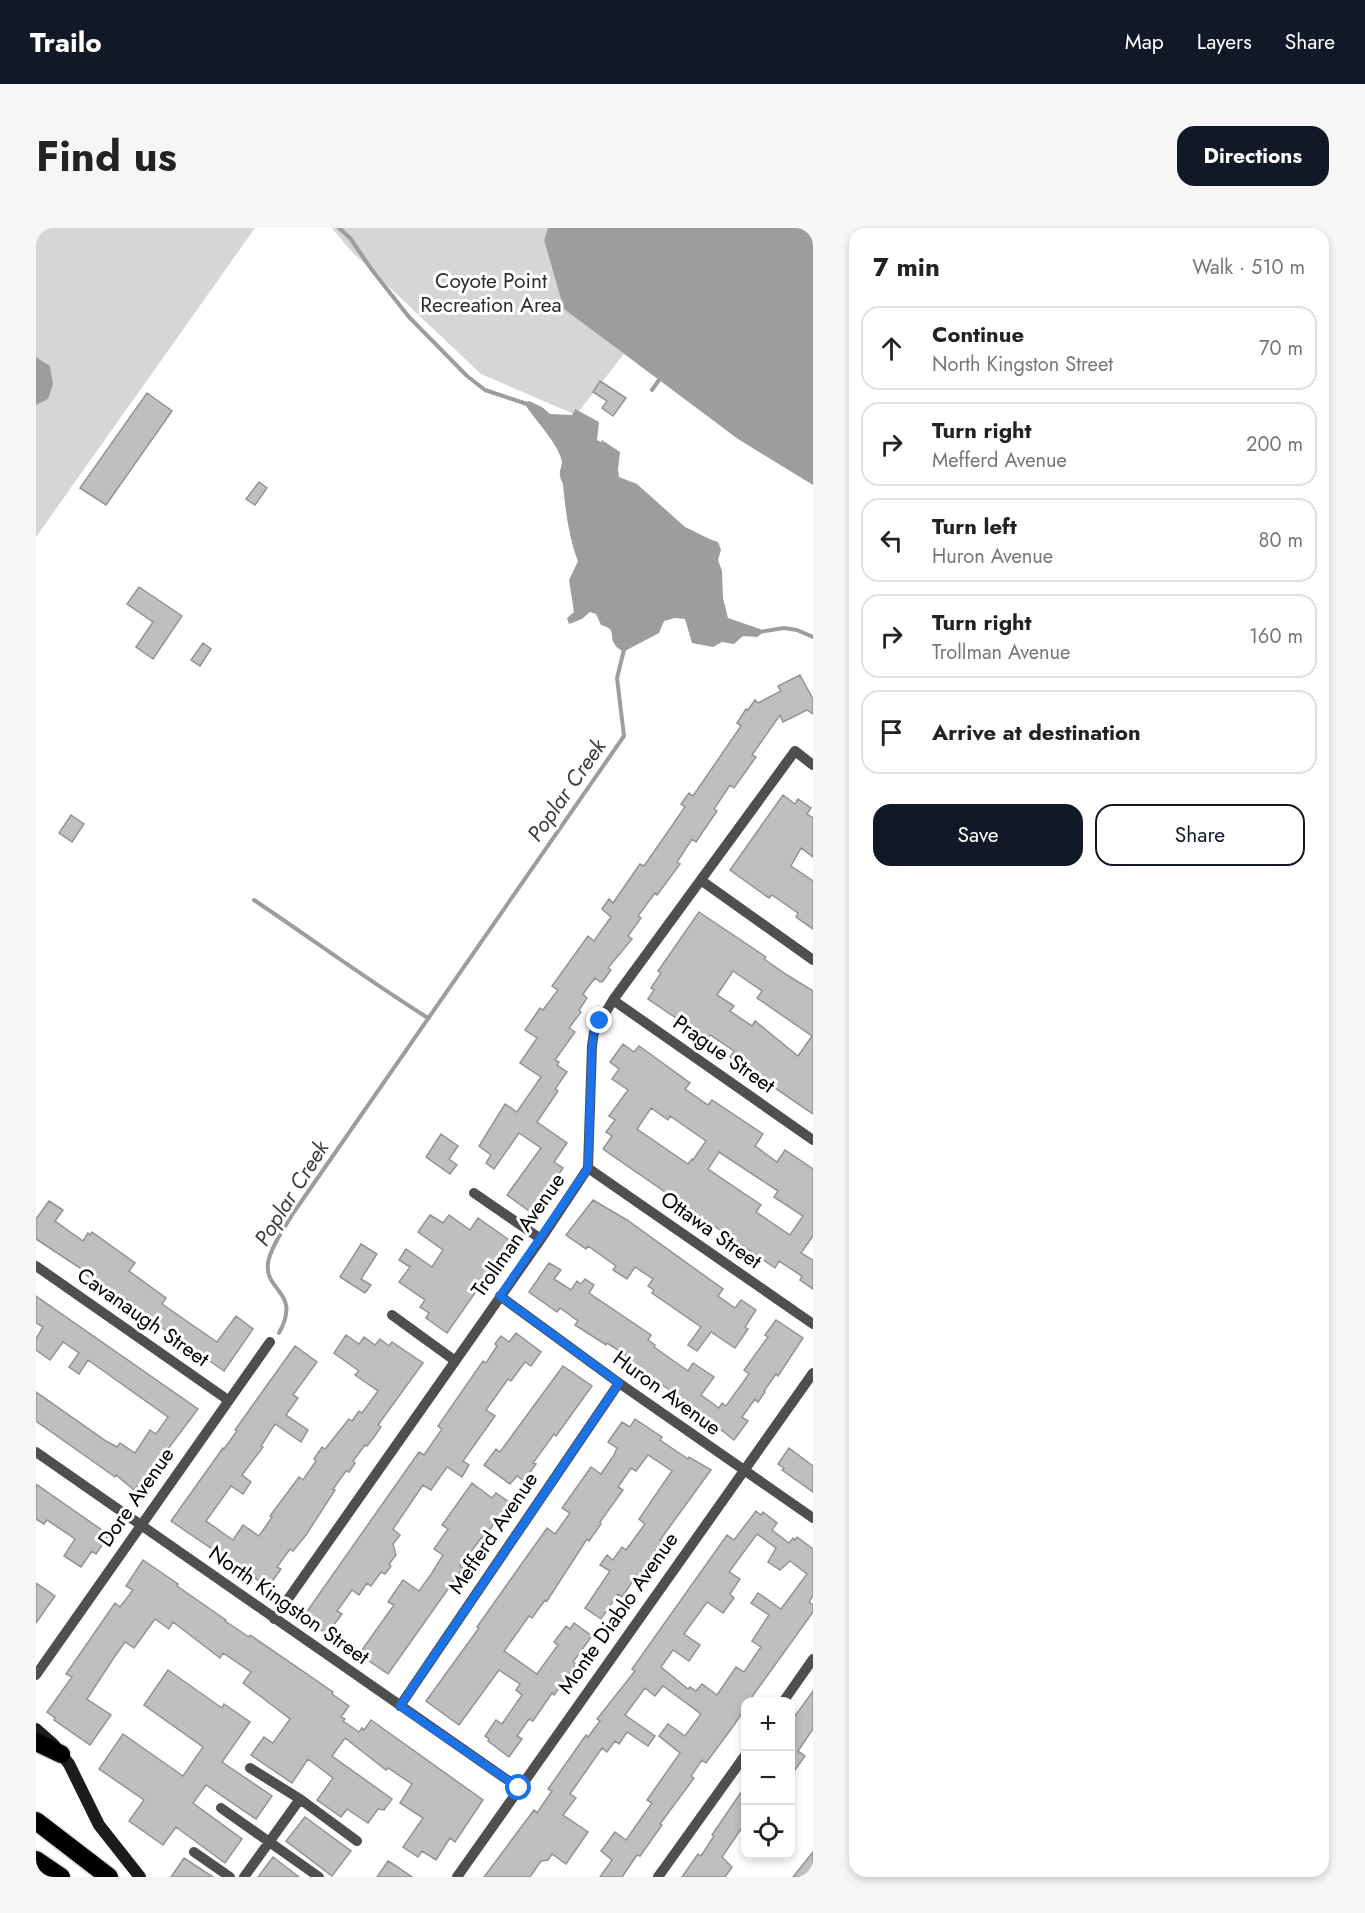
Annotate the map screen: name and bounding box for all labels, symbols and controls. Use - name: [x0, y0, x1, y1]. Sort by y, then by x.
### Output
- text: Trailo: [30, 22, 102, 63]
- text: Map: [1125, 27, 1164, 57]
- text: Layers: [1197, 27, 1252, 57]
- text: Share: [1285, 27, 1335, 57]
- text: Find us: [36, 126, 177, 187]
- button: Directions: [1177, 126, 1329, 186]
- text: 7 min: [873, 248, 940, 286]
- text: Walk · 510 m: [1192, 253, 1305, 282]
- park label: Coyote Point Recreation Area: [420, 266, 562, 320]
- text: Continue: [932, 318, 1024, 350]
- icon: ahead: [875, 332, 908, 365]
- text: 70 m: [1259, 334, 1303, 363]
- text: North Kingston Street: [932, 350, 1113, 379]
- text: Turn right: [932, 414, 1032, 446]
- icon: right: [875, 428, 908, 461]
- text: 200 m: [1246, 430, 1303, 459]
- text: Mefferd Avenue: [932, 446, 1067, 475]
- text: Turn left: [932, 510, 1017, 542]
- icon: left: [875, 524, 908, 557]
- text: 80 m: [1258, 526, 1303, 555]
- text: Huron Avenue: [932, 542, 1053, 571]
- text: Turn right: [932, 606, 1032, 638]
- icon: right: [875, 620, 908, 653]
- text: 160 m: [1249, 622, 1303, 651]
- text: Trollman Avenue: [932, 638, 1070, 667]
- icon: arrive: [875, 716, 908, 749]
- text: Arrive at destination: [932, 716, 1141, 748]
- water label: Poplar Creek: [519, 731, 614, 848]
- button: Save: [873, 804, 1083, 866]
- button: Share: [1095, 804, 1305, 866]
- route end: [586, 1007, 612, 1033]
- street label: Prague Street: [667, 1008, 781, 1100]
- water label: Poplar Creek: [246, 1133, 337, 1252]
- street label: Trollman Avenue: [464, 1167, 572, 1303]
- street label: Ottawa Street: [654, 1184, 768, 1276]
- street label: Cavanaugh Street: [71, 1260, 215, 1374]
- street label: Huron Avenue: [607, 1343, 727, 1443]
- street label: Dore Avenue: [91, 1441, 181, 1553]
- street label: Mefferd Avenue: [441, 1466, 545, 1600]
- street label: Monte Diablo Avenue: [551, 1526, 685, 1700]
- street label: North Kingston Street: [203, 1538, 375, 1672]
- map controls: [741, 1697, 795, 1859]
- button: +: [741, 1697, 795, 1751]
- button: −: [741, 1751, 795, 1805]
- route start: [505, 1774, 531, 1800]
- button: locate: [741, 1805, 795, 1859]

